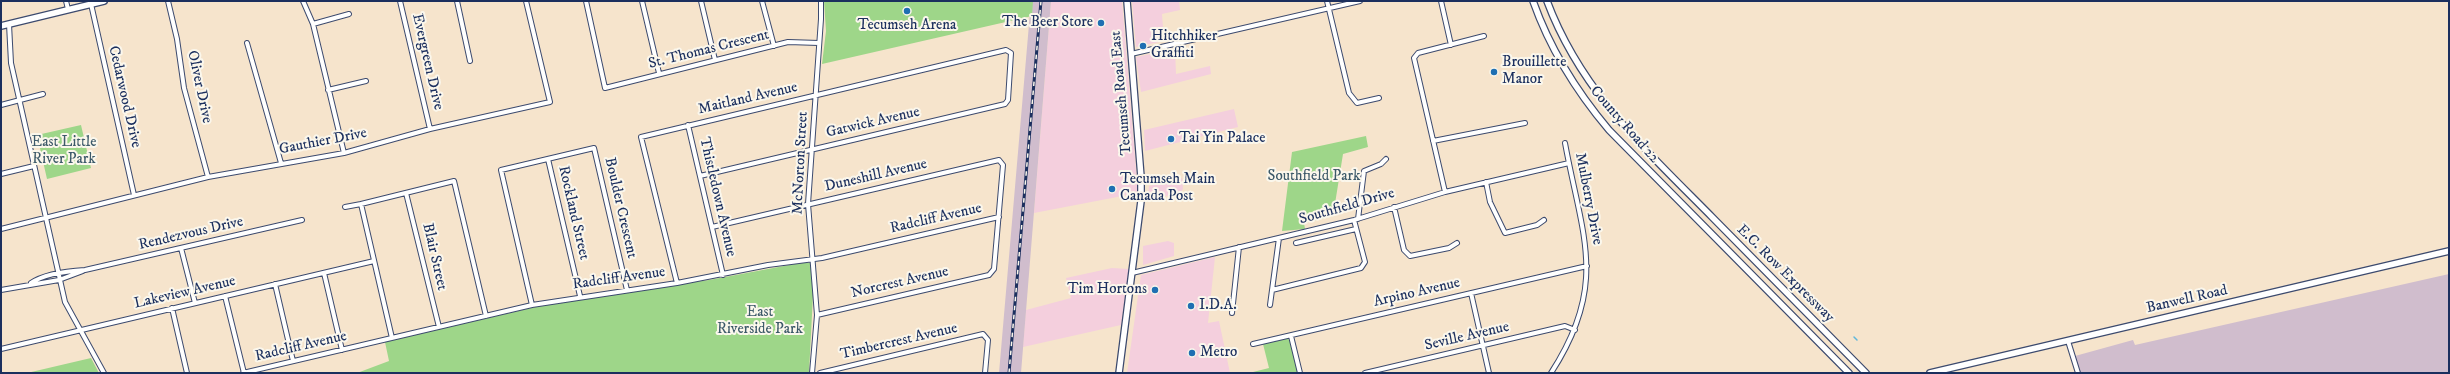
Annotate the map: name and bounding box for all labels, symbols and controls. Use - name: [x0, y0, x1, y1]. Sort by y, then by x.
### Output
- marker: Tecumseh Arena: [902, 6, 912, 16]
- street label: Evergreen Drive: [407, 12, 447, 112]
- place label: The Beer Store: [1002, 14, 1093, 32]
- place label: Tecumseh Arena: [858, 17, 956, 35]
- marker: The Beer Store: [1096, 18, 1106, 28]
- street label: St. Thomas Crescent: [647, 26, 771, 74]
- place label: Hitchhiker Graffiti: [1151, 28, 1217, 63]
- street label: Tecumseh Road East: [1108, 30, 1136, 156]
- marker: Hitchhiker Graffiti: [1138, 41, 1148, 51]
- street label: Cedarwood Drive: [104, 44, 144, 150]
- street label: Oliver Drive: [183, 49, 215, 125]
- place label: Brouillette Manor: [1502, 54, 1566, 89]
- marker: Brouillette Manor: [1489, 67, 1499, 77]
- street label: Maitland Avenue: [697, 79, 799, 119]
- street label: County Road 22: [1586, 83, 1662, 167]
- street label: Gatwick Avenue: [824, 103, 922, 143]
- street label: McNorton Street: [789, 111, 813, 215]
- street label: Gauthier Drive: [278, 125, 368, 159]
- place label: Tai Yin Palace: [1179, 130, 1265, 148]
- park label: East Little River Park: [32, 134, 96, 169]
- marker: Tai Yin Palace: [1166, 134, 1176, 144]
- street label: Thistledown Avenue: [694, 135, 740, 259]
- street label: Mulberry Drive: [1570, 151, 1606, 247]
- street label: Duneshill Avenue: [823, 155, 929, 197]
- street label: Boulder Crescent: [600, 156, 640, 260]
- street label: Rockland Street: [553, 164, 593, 262]
- park label: Southfield Park: [1268, 168, 1360, 186]
- place label: Tecumseh Main Canada Post: [1120, 171, 1215, 206]
- marker: Tecumseh Main Canada Post: [1107, 184, 1117, 194]
- street label: Southfield Drive: [1297, 185, 1397, 229]
- street label: Radcliff Avenue: [888, 200, 984, 238]
- street label: Rendezvous Drive: [137, 213, 245, 255]
- street label: E.C. Row Expressway: [1732, 221, 1838, 327]
- street label: Blair Street: [418, 222, 450, 292]
- street label: Norcrest Avenue: [850, 263, 950, 303]
- street label: Radcliff Avenue: [571, 264, 667, 294]
- street label: Lakeview Avenue: [133, 273, 237, 313]
- street label: Arpino Avenue: [1372, 274, 1462, 312]
- place label: Tim Hortons: [1067, 281, 1147, 299]
- street label: Banwell Road: [2145, 282, 2229, 318]
- marker: Tim Hortons: [1150, 285, 1160, 295]
- place label: I.D.A.: [1199, 297, 1237, 315]
- marker: I.D.A.: [1186, 301, 1196, 311]
- park label: East Riverside Park: [717, 304, 803, 339]
- street label: Seville Avenue: [1423, 319, 1511, 355]
- street label: Timbercrest Avenue: [839, 320, 959, 364]
- street label: Radcliff Avenue: [253, 328, 349, 366]
- place label: Metro: [1200, 344, 1237, 362]
- marker: Metro: [1187, 348, 1197, 358]

